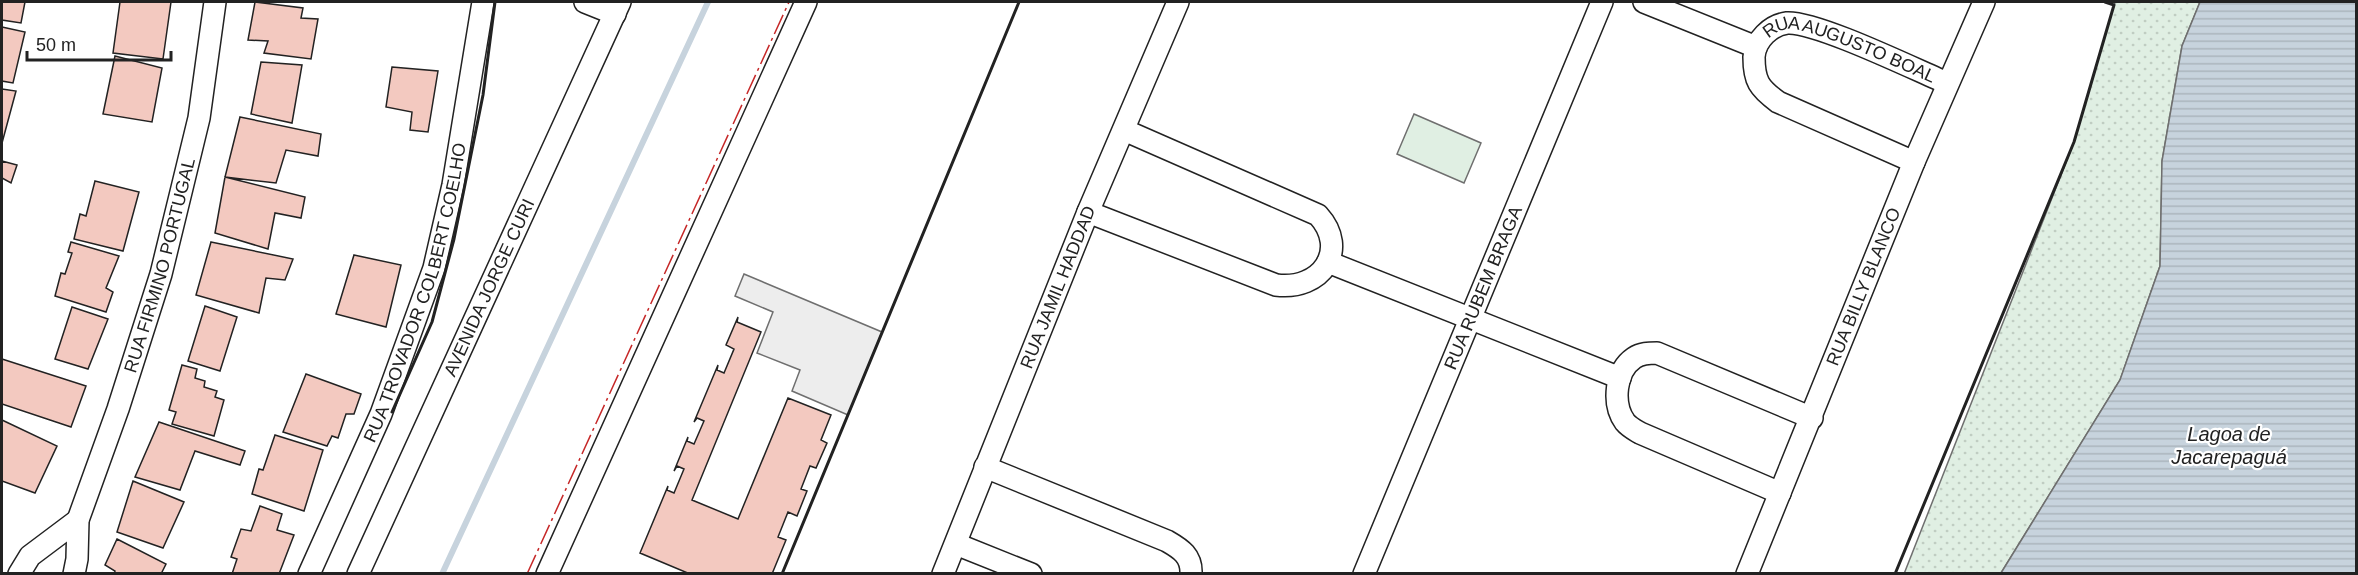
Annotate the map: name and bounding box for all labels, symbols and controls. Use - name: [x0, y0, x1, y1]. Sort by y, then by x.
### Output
- street label: RUA AUGUSTO BOAL: [1759, 13, 1939, 87]
- scale bar: [27, 24, 171, 62]
- text: 50 m: [36, 35, 76, 55]
- street label: RUA TROVADOR COLBERT COELHO: [360, 141, 470, 445]
- street label: RUA FIRMINO PORTUGAL: [120, 156, 199, 375]
- street label: AVENIDA JORGE CURI: [440, 196, 538, 379]
- street label: RUA JAMIL HADDAD: [1016, 203, 1099, 371]
- street label: RUA RUBEM BRAGA: [1440, 203, 1526, 372]
- street label: RUA BILLY BLANCO: [1823, 205, 1904, 369]
- water label: Lagoa de Jacarepaguá: [2170, 423, 2287, 468]

